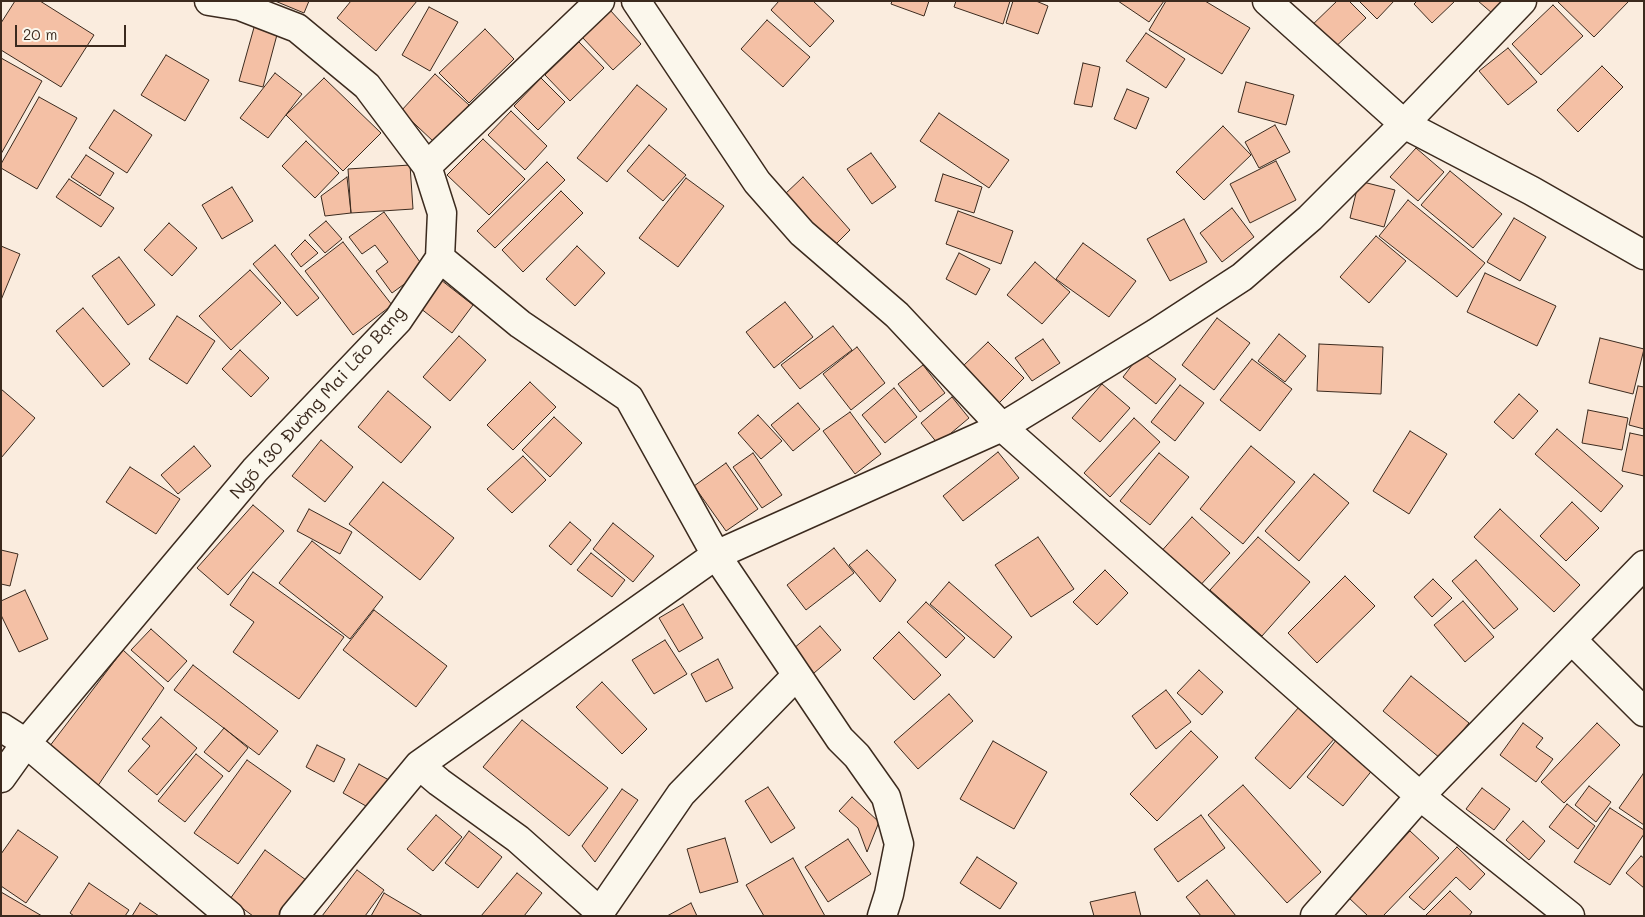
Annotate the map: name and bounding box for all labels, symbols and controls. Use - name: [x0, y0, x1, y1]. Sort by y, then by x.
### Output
- scale bar: [18, 15, 129, 47]
- text: 20 m: [23, 24, 57, 44]
- street label: Ngõ 130 Đường Mai Lão Bạng: [226, 302, 410, 504]

